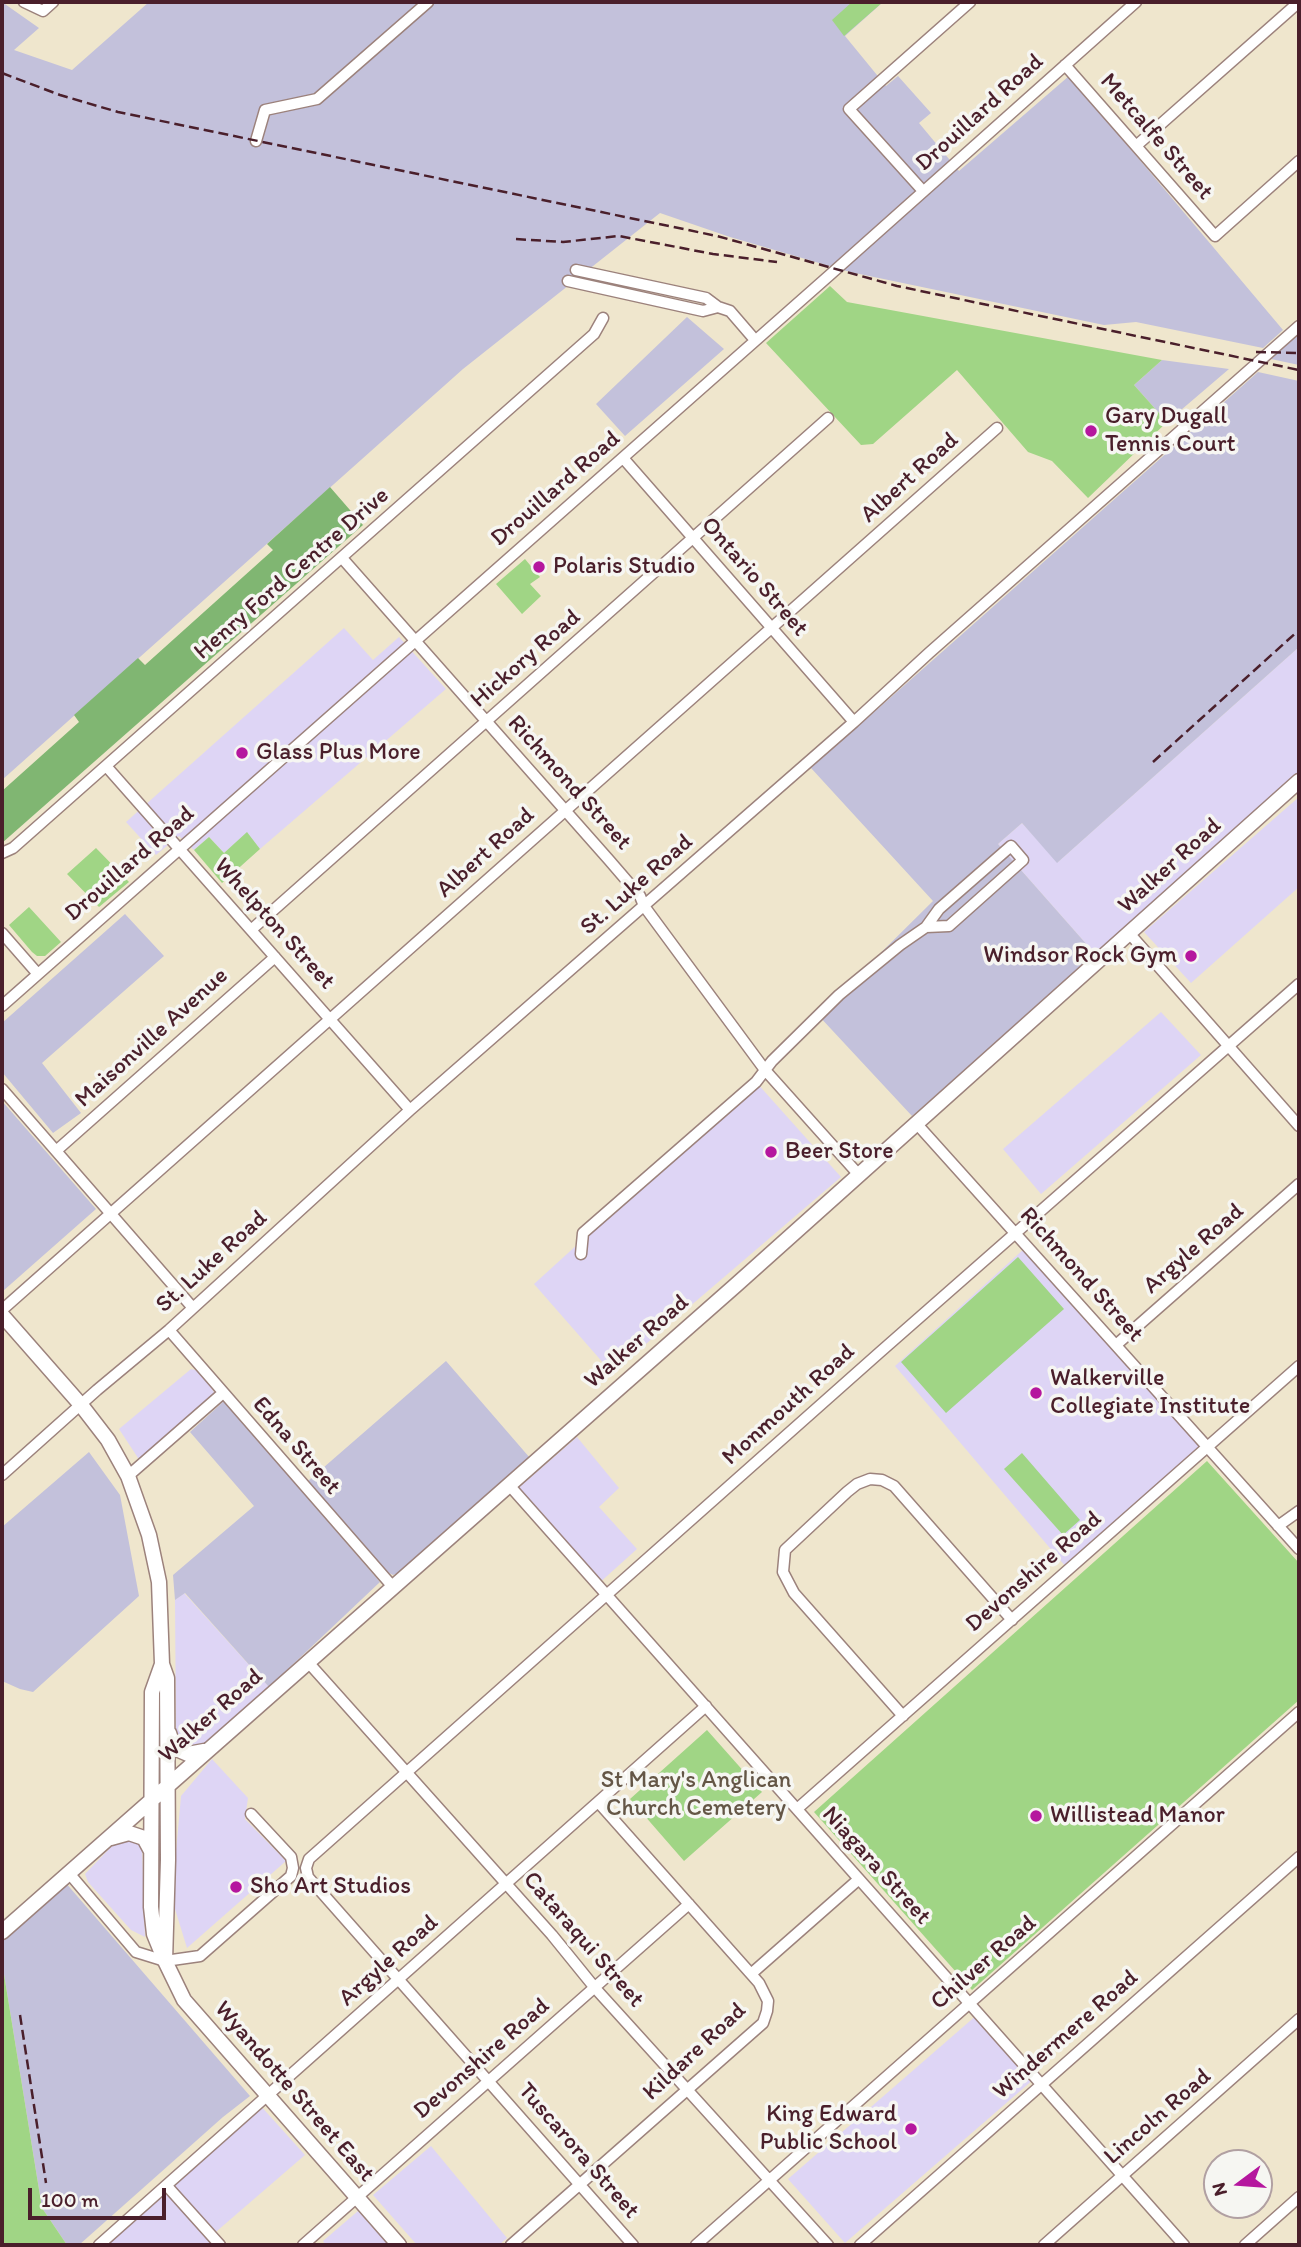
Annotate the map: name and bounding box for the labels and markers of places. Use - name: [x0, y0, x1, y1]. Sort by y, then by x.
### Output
- place label: Gary Dugall Tennis Court: [1105, 403, 1236, 459]
- marker: Gary Dugall Tennis Court: [1083, 423, 1099, 439]
- place label: Polaris Studio: [553, 553, 695, 581]
- marker: Polaris Studio: [531, 559, 547, 575]
- place label: Glass Plus More: [256, 739, 421, 767]
- marker: Glass Plus More: [234, 745, 250, 761]
- place label: Windsor Rock Gym: [983, 942, 1177, 970]
- marker: Windsor Rock Gym: [1183, 948, 1199, 964]
- place label: Beer Store: [785, 1138, 894, 1166]
- marker: Beer Store: [763, 1144, 779, 1160]
- place label: Walkerville Collegiate Institute: [1050, 1365, 1250, 1421]
- marker: Walkerville Collegiate Institute: [1028, 1385, 1044, 1401]
- place label: Willistead Manor: [1050, 1802, 1225, 1830]
- marker: Willistead Manor: [1028, 1808, 1044, 1824]
- place label: Sho Art Studios: [250, 1873, 411, 1901]
- marker: Sho Art Studios: [228, 1879, 244, 1895]
- place label: King Edward Public School: [760, 2101, 897, 2157]
- marker: King Edward Public School: [903, 2121, 919, 2137]

